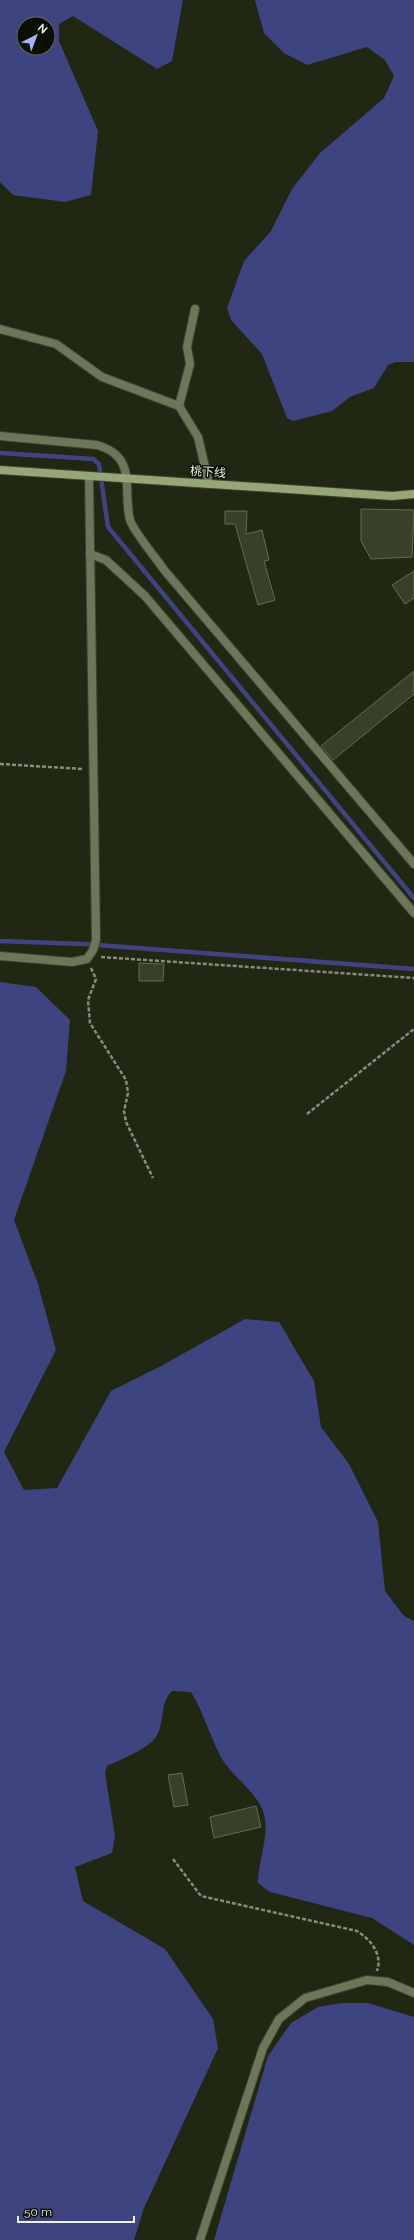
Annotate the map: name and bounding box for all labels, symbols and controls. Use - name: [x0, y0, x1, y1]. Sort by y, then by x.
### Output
- north arrow: [16, 16, 56, 56]
- text: N: [35, 21, 50, 37]
- street label: 桃下线: [190, 464, 226, 480]
- scale bar: [18, 2198, 134, 2224]
- text: 50 m: [24, 2205, 52, 2219]

